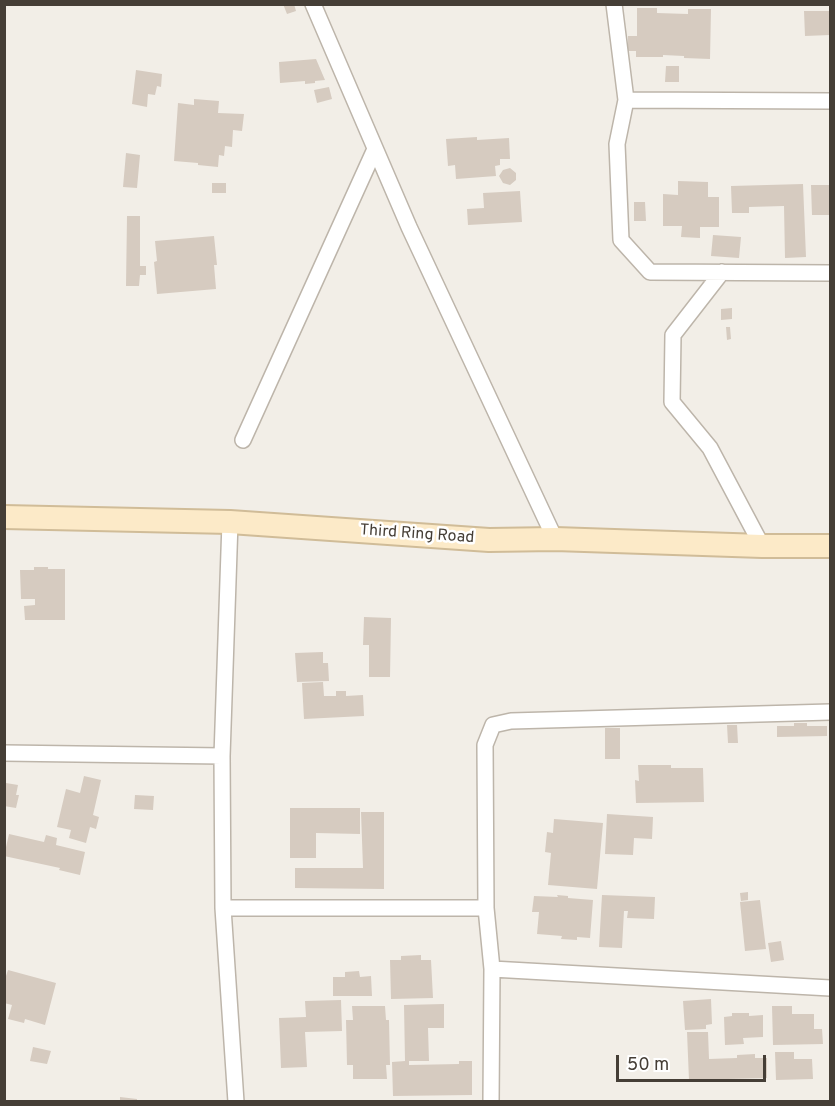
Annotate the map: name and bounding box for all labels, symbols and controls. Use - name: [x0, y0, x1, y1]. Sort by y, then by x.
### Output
- street label: Third Ring Road: [359, 521, 475, 549]
- scale bar: [619, 1043, 769, 1081]
- text: 50 m: [627, 1054, 669, 1077]

